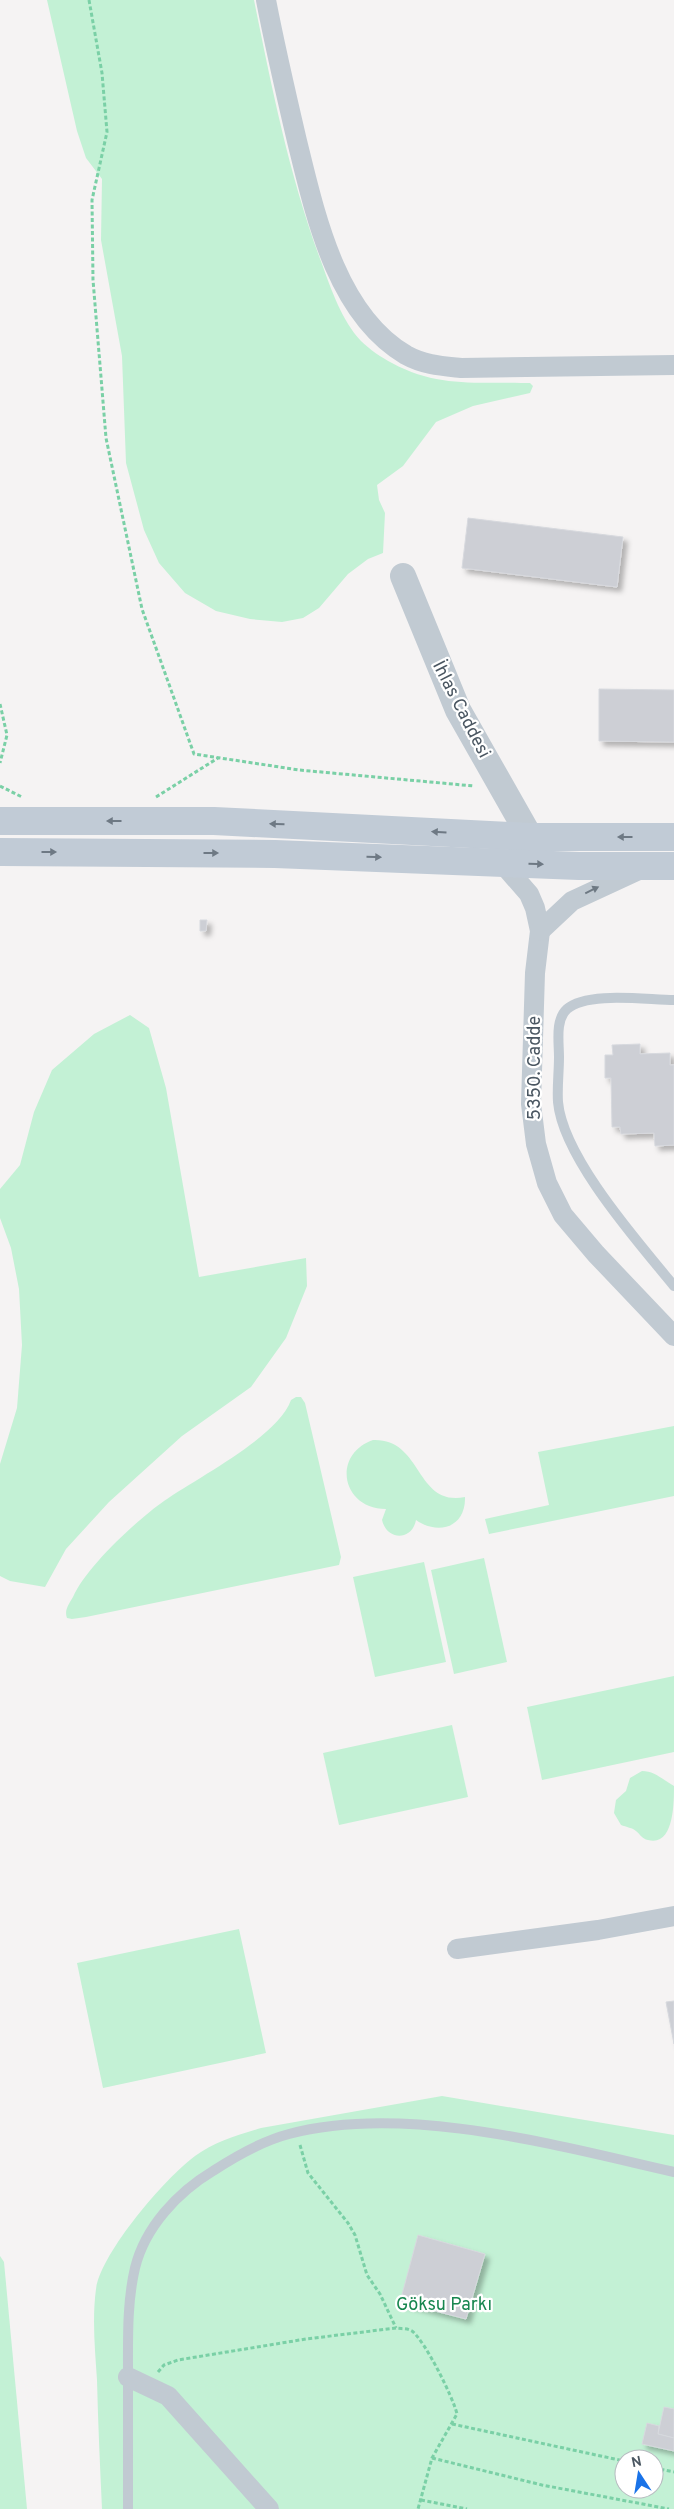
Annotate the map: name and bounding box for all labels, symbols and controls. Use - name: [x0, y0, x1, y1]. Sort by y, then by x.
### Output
- street label: İhlas Caddesi: [426, 656, 497, 762]
- one-way arrow: [106, 817, 122, 825]
- one-way arrow: [269, 819, 285, 827]
- one-way arrow: [431, 827, 447, 835]
- one-way arrow: [617, 833, 633, 841]
- one-way arrow: [41, 848, 57, 856]
- one-way arrow: [203, 849, 219, 857]
- one-way arrow: [366, 854, 382, 862]
- one-way arrow: [528, 860, 544, 868]
- one-way arrow: [584, 886, 599, 895]
- street label: 5350. Cadde: [524, 1016, 547, 1120]
- park label: Göksu Parkı: [396, 2294, 492, 2317]
- north arrow: [614, 2449, 664, 2499]
- text: N: [630, 2453, 643, 2472]

